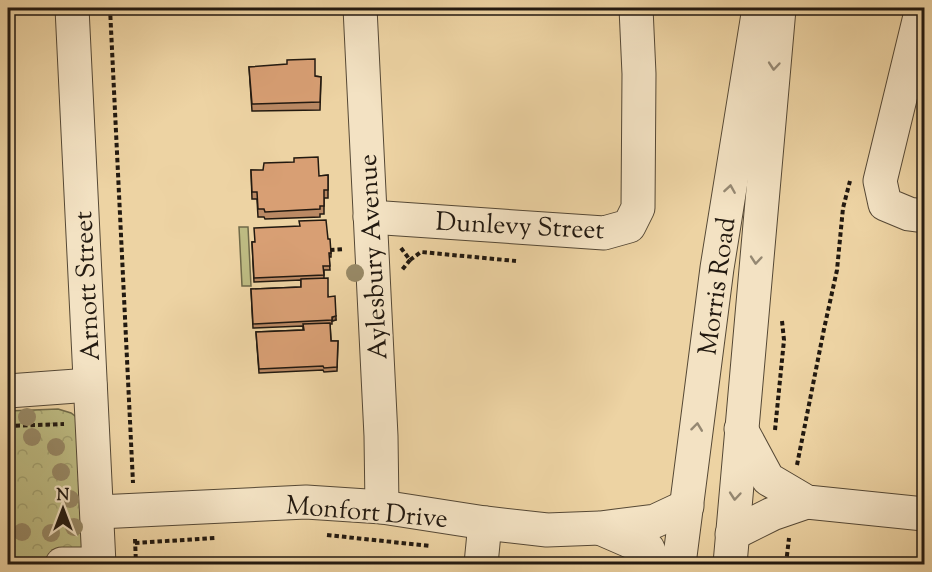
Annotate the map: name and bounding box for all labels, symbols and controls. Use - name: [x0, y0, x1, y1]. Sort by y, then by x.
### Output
- one-way arrow: [768, 61, 781, 70]
- street label: Aylesbury Avenue: [351, 153, 398, 361]
- one-way arrow: [723, 184, 736, 194]
- street label: Dunlevy Street: [435, 205, 605, 250]
- street label: Arnott Street: [66, 210, 111, 362]
- street label: Morris Road: [690, 215, 746, 358]
- one-way arrow: [750, 255, 763, 264]
- one-way arrow: [691, 423, 703, 432]
- north arrow: [33, 479, 93, 539]
- text: N: [57, 485, 70, 508]
- street label: Monfort Drive: [284, 488, 449, 539]
- one-way arrow: [729, 491, 742, 501]

